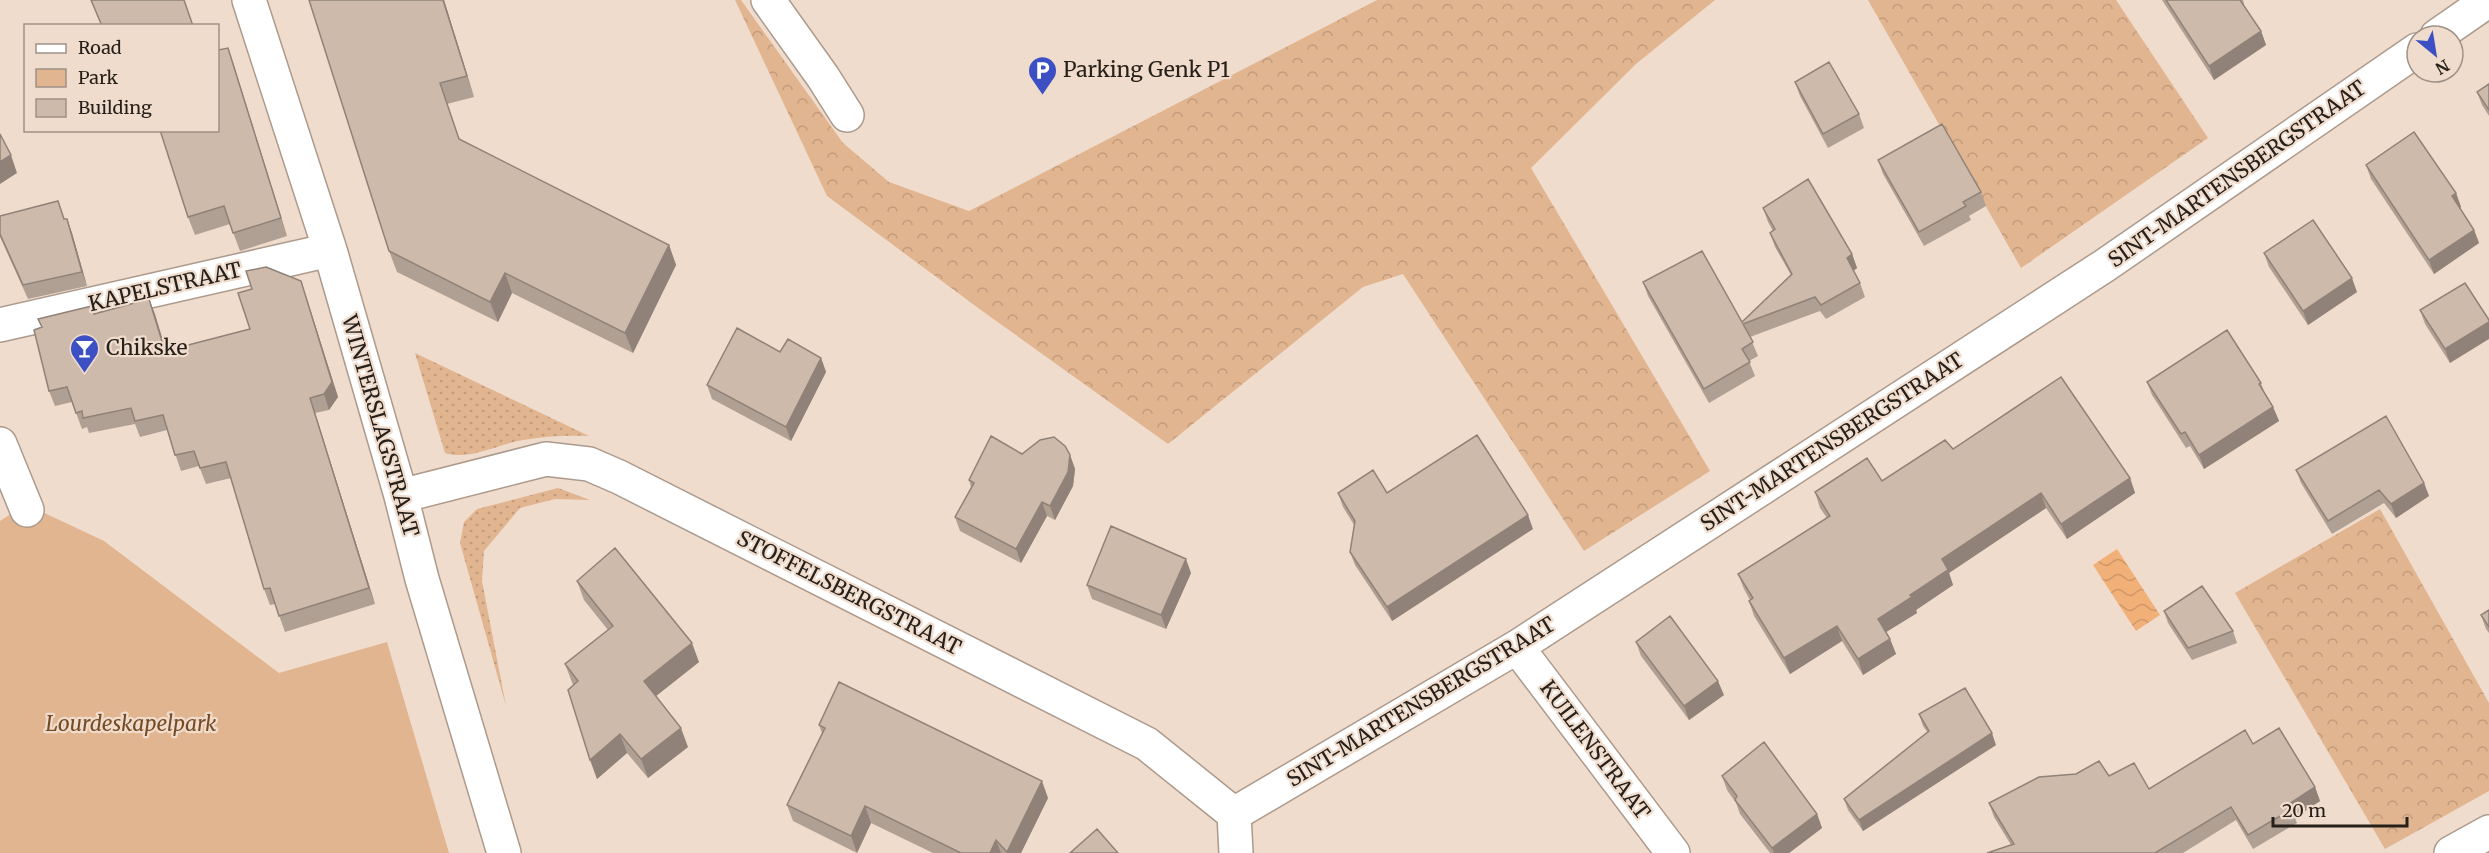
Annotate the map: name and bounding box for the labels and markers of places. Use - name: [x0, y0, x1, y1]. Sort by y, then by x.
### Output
- parking icon: Parking Genk P1: [1026, 54, 1058, 96]
- place label: Parking Genk P1: [1063, 56, 1230, 83]
- bar icon: Chikske: [69, 332, 101, 374]
- place label: Chikske: [106, 334, 187, 361]

